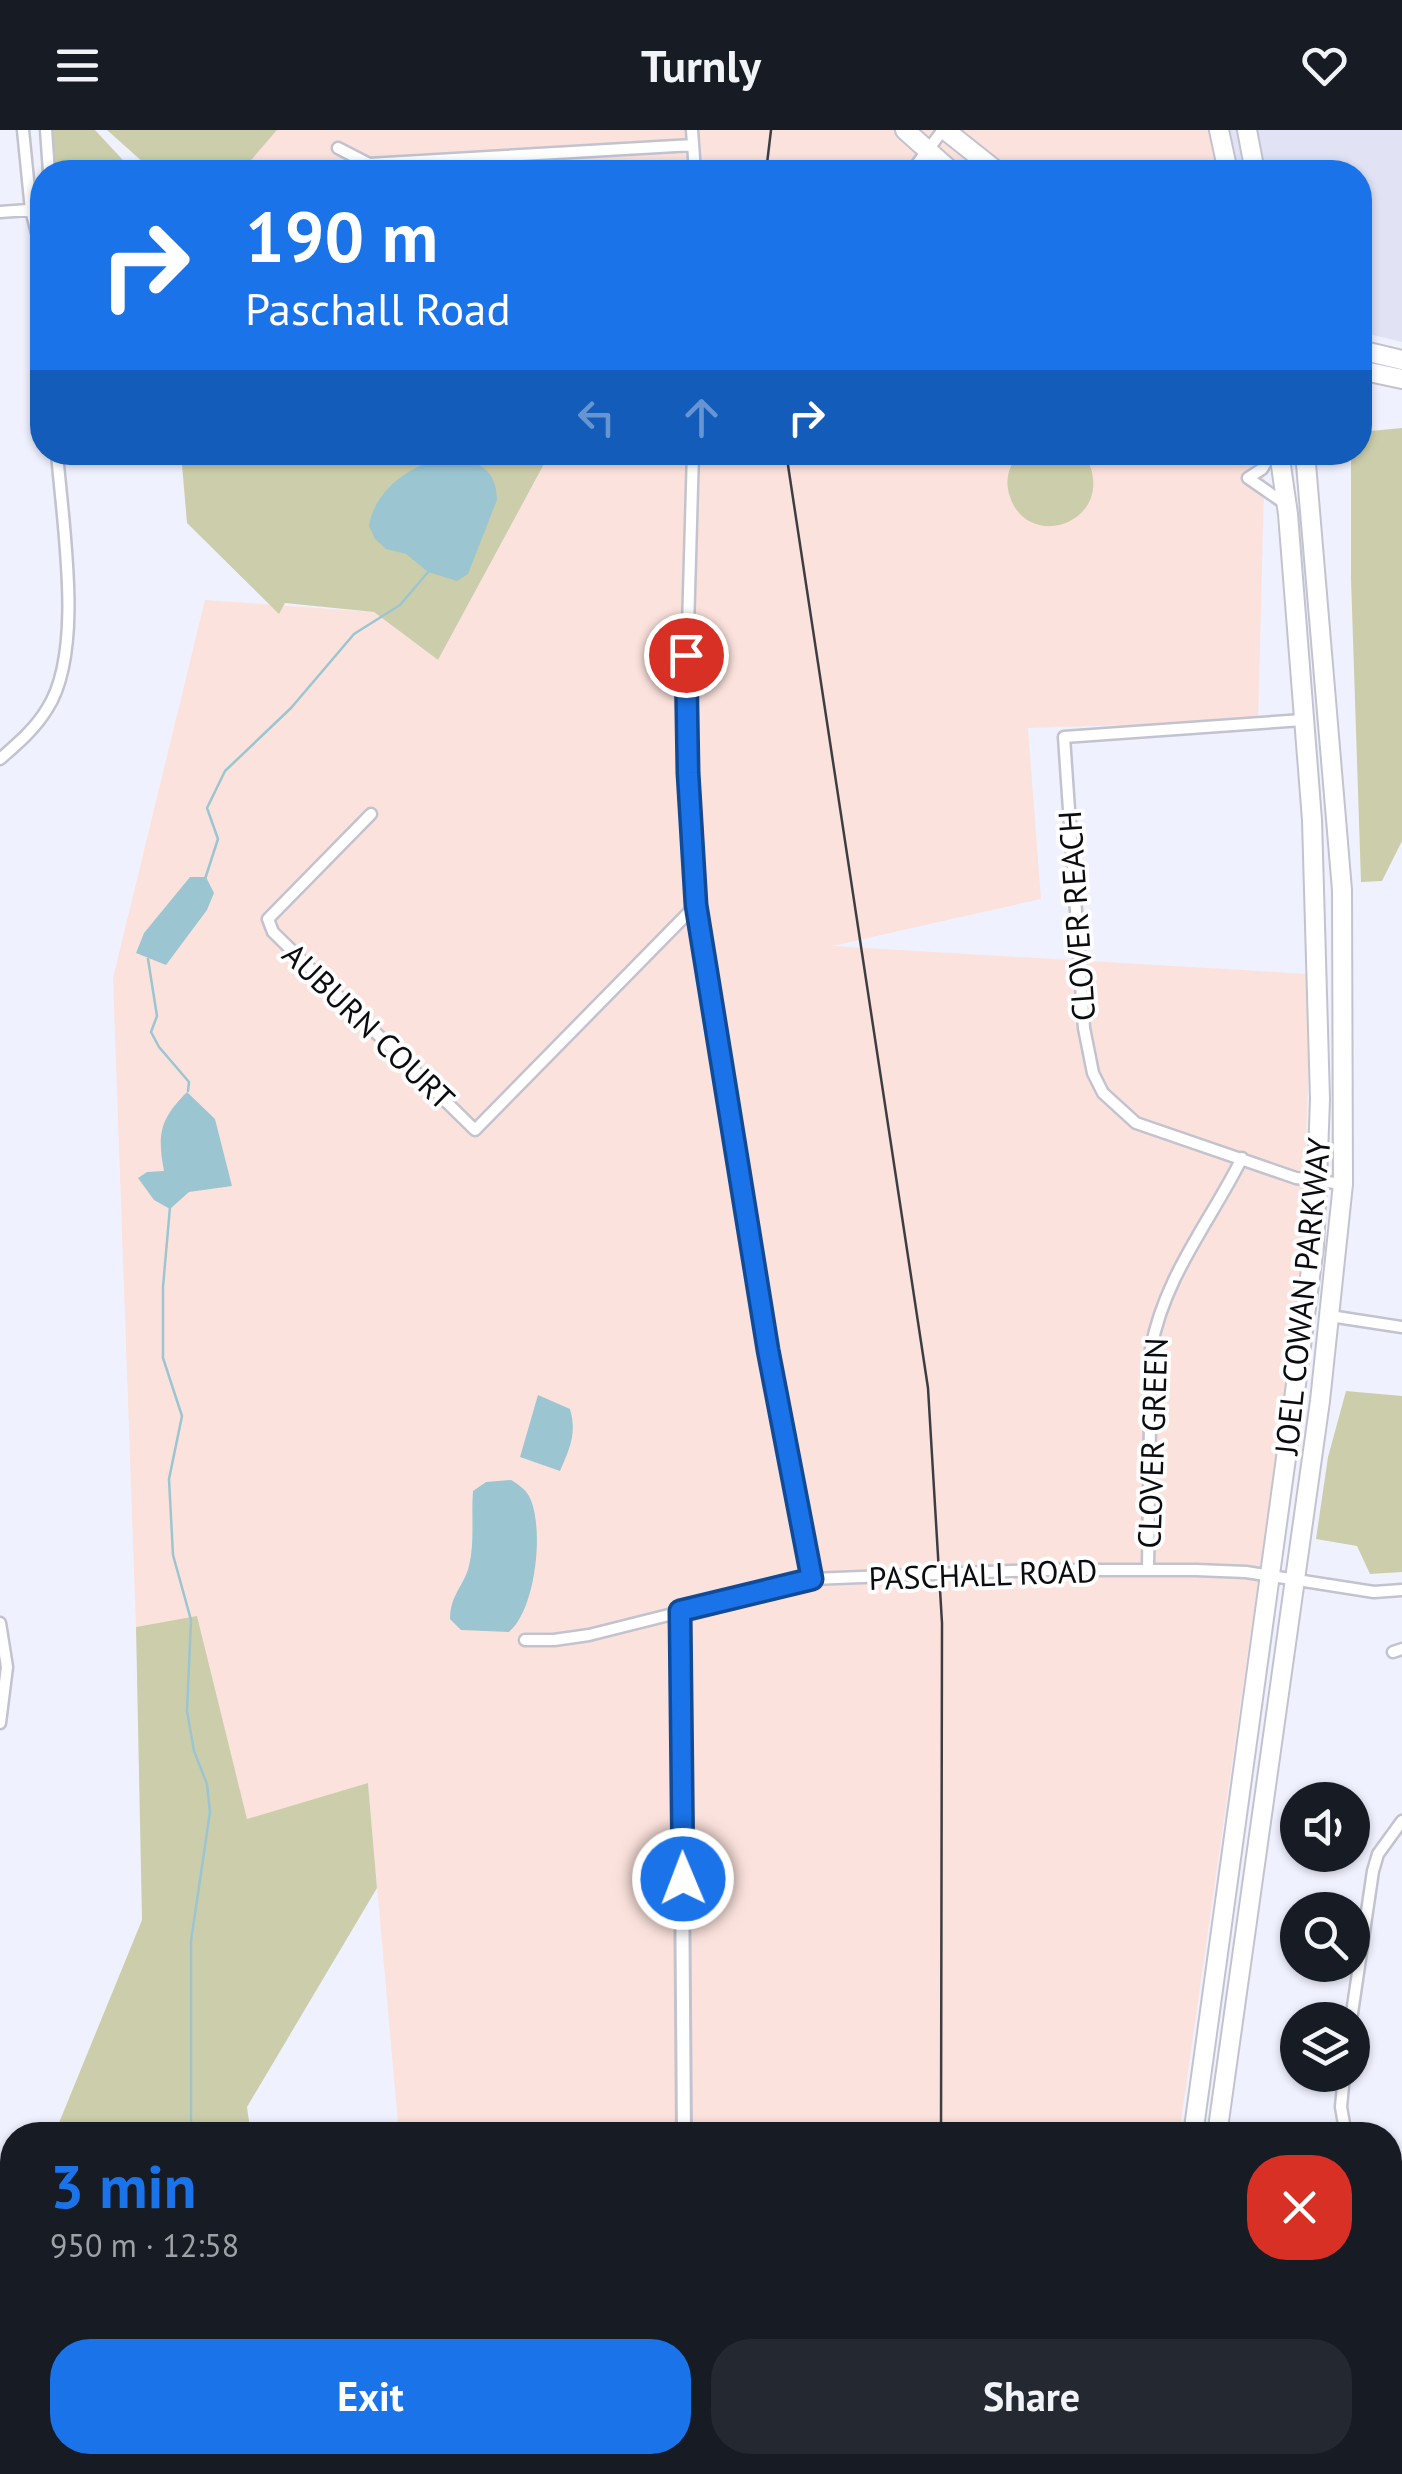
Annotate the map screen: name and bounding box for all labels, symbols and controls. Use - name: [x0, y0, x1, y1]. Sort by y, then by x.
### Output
- text: Turnly: [641, 36, 761, 94]
- icon: menu: [50, 38, 105, 93]
- icon: heart: [1297, 38, 1352, 93]
- text: 190 m: [245, 191, 438, 281]
- icon: right: [80, 200, 210, 330]
- text: Paschall Road: [245, 279, 511, 337]
- icon: left: [569, 390, 624, 445]
- icon: ahead: [674, 390, 729, 445]
- icon: right: [779, 390, 834, 445]
- pin: [644, 613, 729, 698]
- icon: arrive: [659, 628, 714, 683]
- street label: CLOVER REACH: [1048, 810, 1104, 1022]
- street label: AUBURN COURT: [274, 933, 464, 1119]
- street label: JOEL COWAN PARKWAY: [1264, 1135, 1340, 1458]
- street label: CLOVER GREEN: [1127, 1337, 1177, 1549]
- street label: PASCHALL ROAD: [868, 1549, 1098, 1599]
- map controls: [1280, 1782, 1370, 2092]
- button: sound: [1280, 1782, 1370, 1872]
- position arrow: [631, 1827, 735, 1931]
- button: search: [1280, 1892, 1370, 1982]
- button: layers: [1280, 2002, 1370, 2092]
- text: 3 min: [50, 2147, 196, 2225]
- button: close: [1247, 2155, 1352, 2260]
- text: 950 m · 12:58: [50, 2224, 239, 2266]
- button: Exit: [50, 2339, 691, 2454]
- button: Share: [711, 2339, 1352, 2454]

